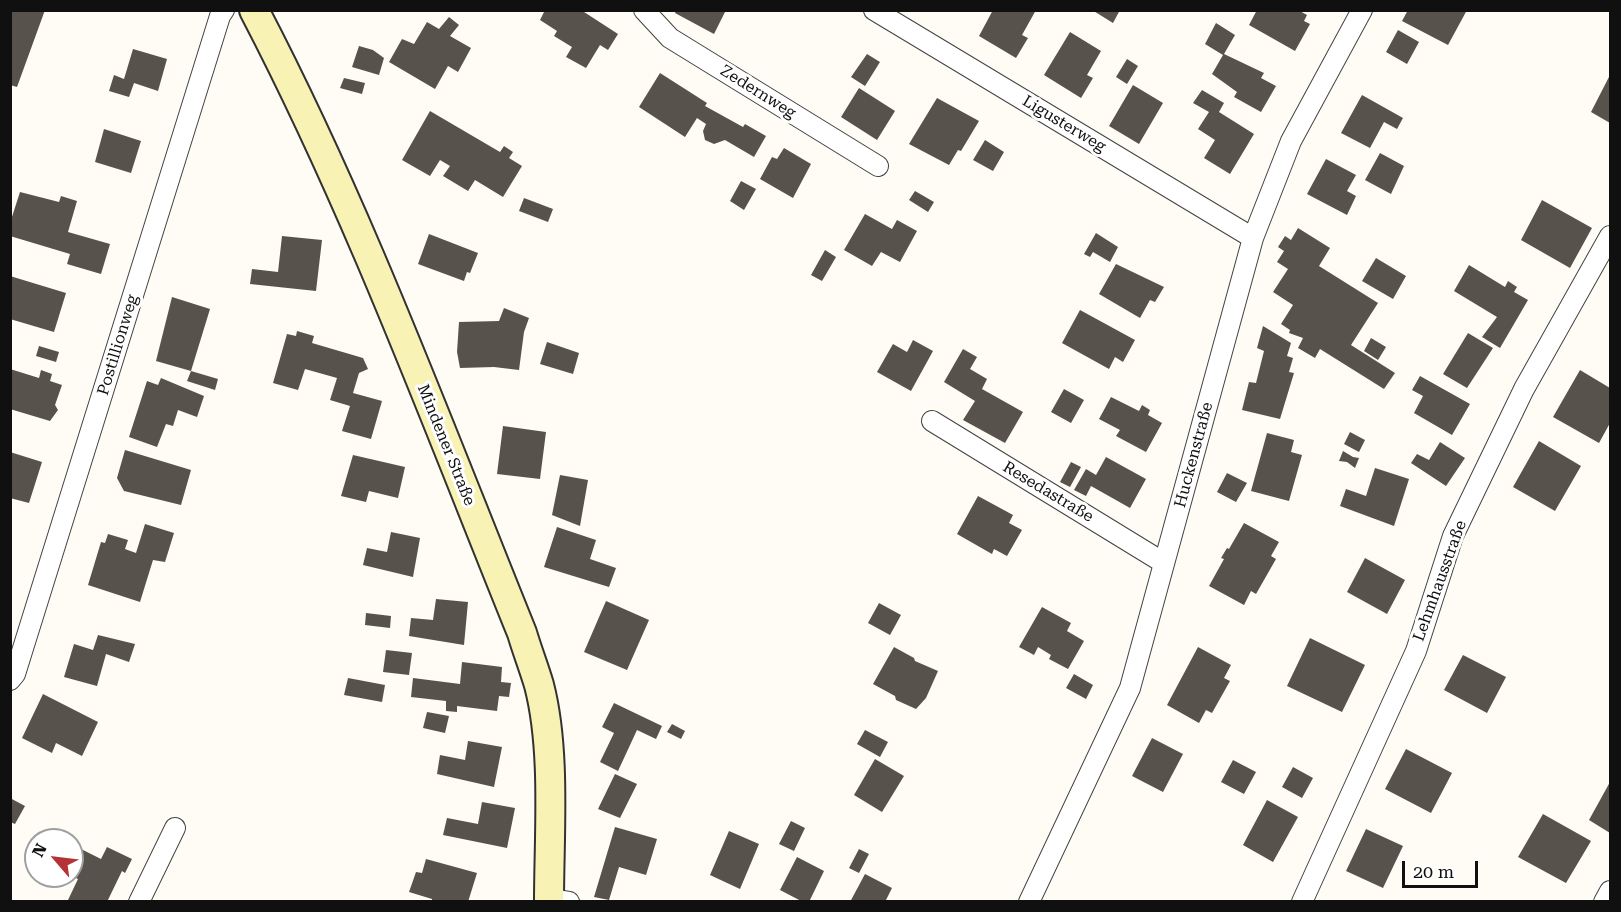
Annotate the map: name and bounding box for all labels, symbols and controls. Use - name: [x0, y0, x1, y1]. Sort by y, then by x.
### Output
- street label: Zedernweg: [717, 61, 799, 123]
- street label: Ligusterweg: [1019, 92, 1109, 156]
- street label: Postillionweg: [94, 292, 142, 398]
- street label: Mindener Straße: [413, 382, 479, 508]
- street label: Huckenstraße: [1171, 400, 1217, 510]
- street label: Resedastraße: [999, 457, 1097, 527]
- street label: Lehmhausstraße: [1409, 518, 1471, 644]
- north arrow: [24, 828, 84, 888]
- text: N: [28, 840, 51, 860]
- scale bar: [1405, 849, 1482, 887]
- text: 20 m: [1413, 861, 1454, 882]

